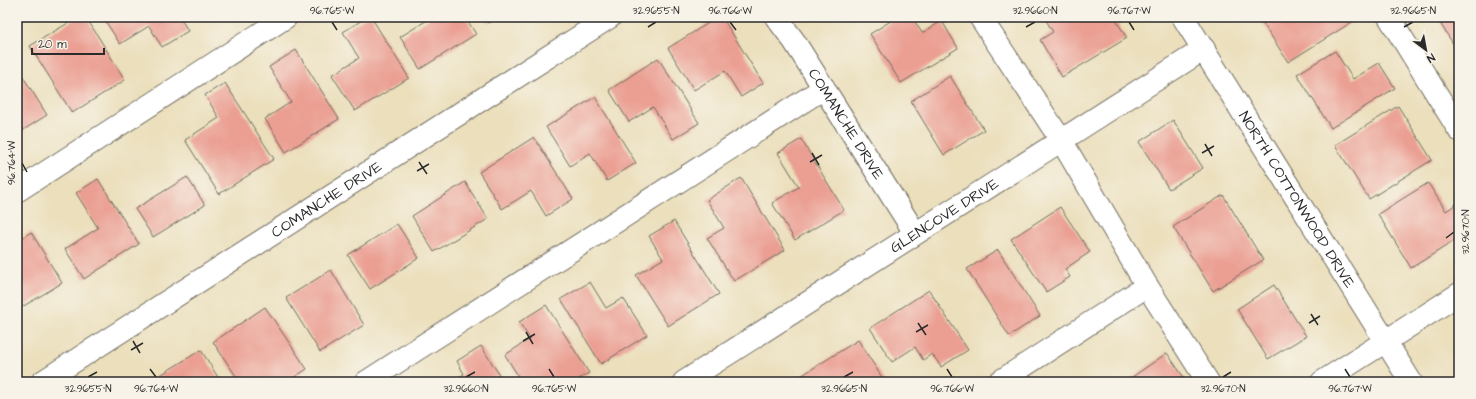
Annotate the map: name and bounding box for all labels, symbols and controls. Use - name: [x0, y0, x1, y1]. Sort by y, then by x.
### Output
- text: 96.765°W: [310, 4, 355, 18]
- text: 32.9655°N: [633, 4, 679, 18]
- text: 96.766°W: [708, 4, 752, 18]
- text: 32.9660°N: [1012, 4, 1058, 18]
- text: 96.767°W: [1107, 4, 1151, 18]
- text: 32.9665°N: [1390, 4, 1436, 18]
- scale bar: [32, 30, 104, 56]
- north arrow: [1406, 30, 1446, 70]
- text: 20 m: [38, 36, 67, 53]
- text: N: [1424, 50, 1438, 66]
- street label: COMANCHE DRIVE: [803, 64, 889, 184]
- street label: NORTH COTTONWOOD DRIVE: [1234, 107, 1360, 292]
- text: 96.764°W: [5, 140, 19, 185]
- street label: COMANCHE DRIVE: [267, 156, 386, 243]
- street label: GLENCOVE DRIVE: [886, 173, 1003, 258]
- text: 32.9670°N: [1459, 209, 1473, 255]
- text: 32.9655°N: [65, 382, 111, 396]
- text: 96.764°W: [134, 382, 179, 396]
- text: 32.9660°N: [443, 382, 489, 396]
- text: 96.765°W: [532, 382, 577, 396]
- text: 32.9665°N: [821, 382, 867, 396]
- text: 96.766°W: [930, 382, 974, 396]
- text: 32.9670°N: [1200, 382, 1246, 396]
- text: 96.767°W: [1328, 382, 1372, 396]

